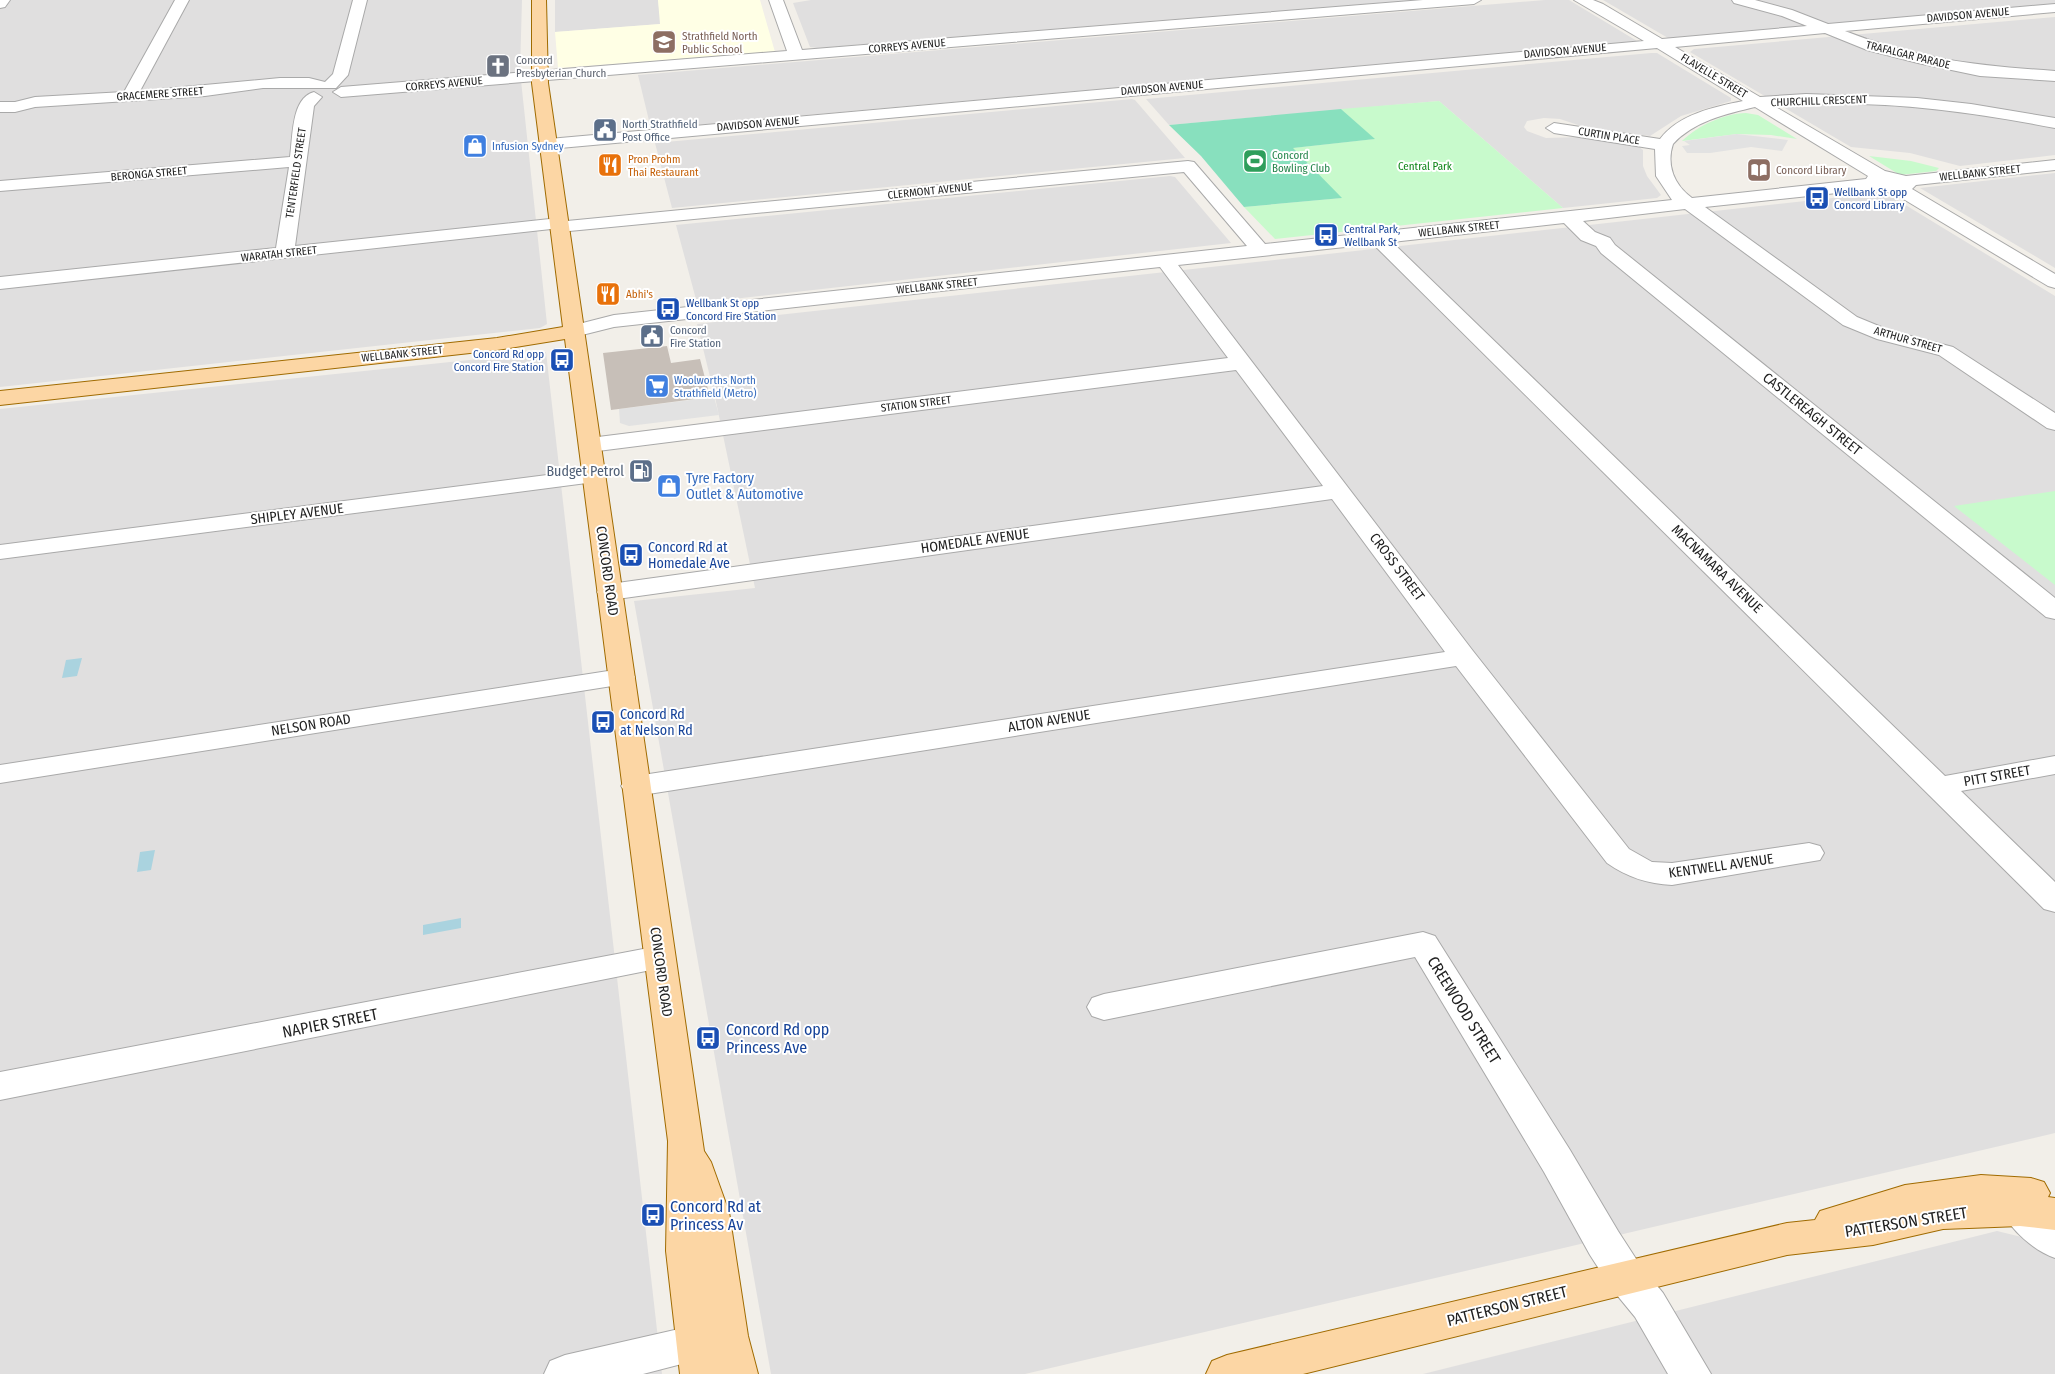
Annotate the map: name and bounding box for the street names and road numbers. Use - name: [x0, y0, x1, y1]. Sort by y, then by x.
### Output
- street label: DAVIDSON AVENUE: [1926, 5, 2010, 25]
- street label: CORREYS AVENUE: [868, 36, 946, 56]
- street label: TRAFALGAR PARADE: [1865, 38, 1951, 72]
- street label: DAVIDSON AVENUE: [1523, 41, 1607, 61]
- street label: FLAVELLE STREET: [1678, 51, 1750, 101]
- street label: CORREYS AVENUE: [405, 74, 483, 94]
- street label: DAVIDSON AVENUE: [1120, 78, 1204, 98]
- street label: GRACEMERE STREET: [116, 84, 205, 104]
- street label: CHURCHILL CRESCENT: [1770, 93, 1868, 109]
- street label: DAVIDSON AVENUE: [716, 114, 800, 134]
- street label: CURTIN PLACE: [1577, 125, 1641, 147]
- street label: TENTERFIELD STREET: [283, 126, 309, 219]
- street label: WELLBANK STREET: [1939, 162, 2022, 184]
- street label: BERONGA STREET: [110, 164, 189, 184]
- street label: CLERMONT AVENUE: [887, 180, 973, 202]
- street label: WELLBANK STREET: [1418, 218, 1501, 240]
- street label: WARATAH STREET: [240, 243, 319, 264]
- street label: WELLBANK STREET: [896, 275, 979, 297]
- street label: ARTHUR STREET: [1873, 324, 1944, 356]
- street label: WELLBANK STREET: [361, 343, 444, 365]
- street label: CASTLEREAGH STREET: [1759, 369, 1865, 459]
- street label: STATION STREET: [880, 393, 953, 415]
- street label: SHIPLEY AVENUE: [250, 500, 345, 528]
- street label: MACNAMARA AVENUE: [1668, 521, 1766, 617]
- street label: CONCORD ROAD: [592, 525, 622, 617]
- street label: HOMEDALE AVENUE: [920, 525, 1031, 557]
- street label: CROSS STREET: [1366, 530, 1428, 605]
- street label: ALTON AVENUE: [1007, 706, 1092, 736]
- street label: NELSON ROAD: [270, 710, 352, 740]
- street label: PITT STREET: [1962, 762, 2032, 790]
- street label: KENTWELL AVENUE: [1667, 850, 1775, 882]
- street label: CONCORD ROAD: [646, 926, 676, 1018]
- street label: CREEWOOD STREET: [1423, 953, 1505, 1068]
- street label: NAPIER STREET: [281, 1004, 380, 1042]
- street label: PATTERSON STREET: [1844, 1203, 1969, 1241]
- street label: PATTERSON STREET: [1445, 1282, 1570, 1330]

